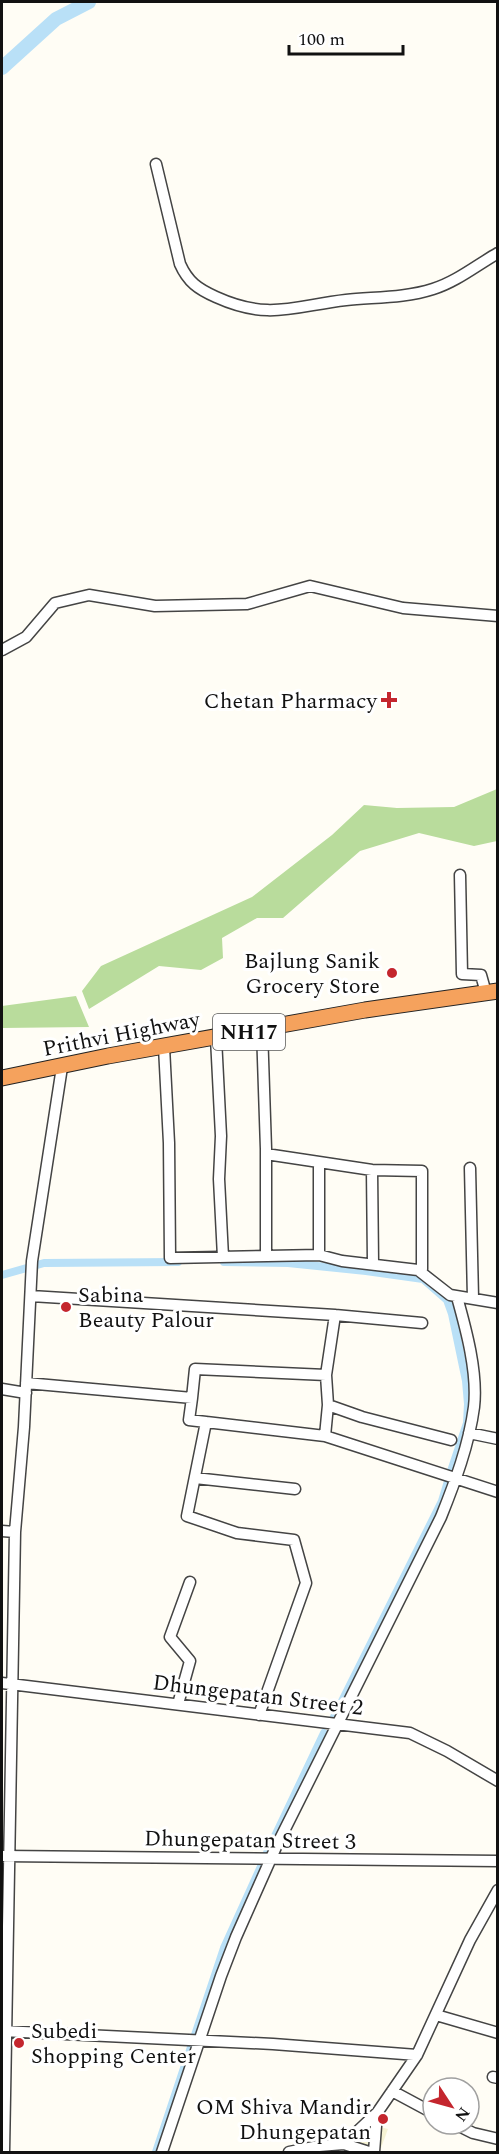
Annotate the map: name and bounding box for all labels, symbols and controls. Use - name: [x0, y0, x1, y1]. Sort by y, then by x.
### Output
- scale bar: [289, 18, 403, 56]
- text: 100 m: [298, 26, 345, 53]
- place label: Chetan Pharmacy: [204, 685, 378, 718]
- marker: Chetan Pharmacy: [382, 693, 396, 707]
- place label: Bajlung Sanik Grocery Store: [244, 945, 380, 1003]
- marker: Bajlung Sanik Grocery Store: [385, 966, 399, 980]
- street label: Prithvi Highway: [40, 1003, 204, 1066]
- road number: NH17: [213, 1014, 285, 1050]
- place label: Sabina Beauty Palour: [78, 1279, 214, 1337]
- marker: Sabina Beauty Palour: [59, 1300, 73, 1314]
- street label: Dhungepatan Street 2: [151, 1666, 365, 1725]
- street label: Dhungepatan Street 3: [144, 1822, 356, 1859]
- place label: Subedi Shopping Center: [31, 2015, 196, 2073]
- marker: Subedi Shopping Center: [12, 2036, 26, 2050]
- north arrow: [421, 2076, 481, 2136]
- place label: OM Shiva Mandir Dhungepatan: [196, 2091, 371, 2149]
- text: N: [449, 2102, 476, 2127]
- marker: OM Shiva Mandir Dhungepatan: [376, 2112, 390, 2126]

